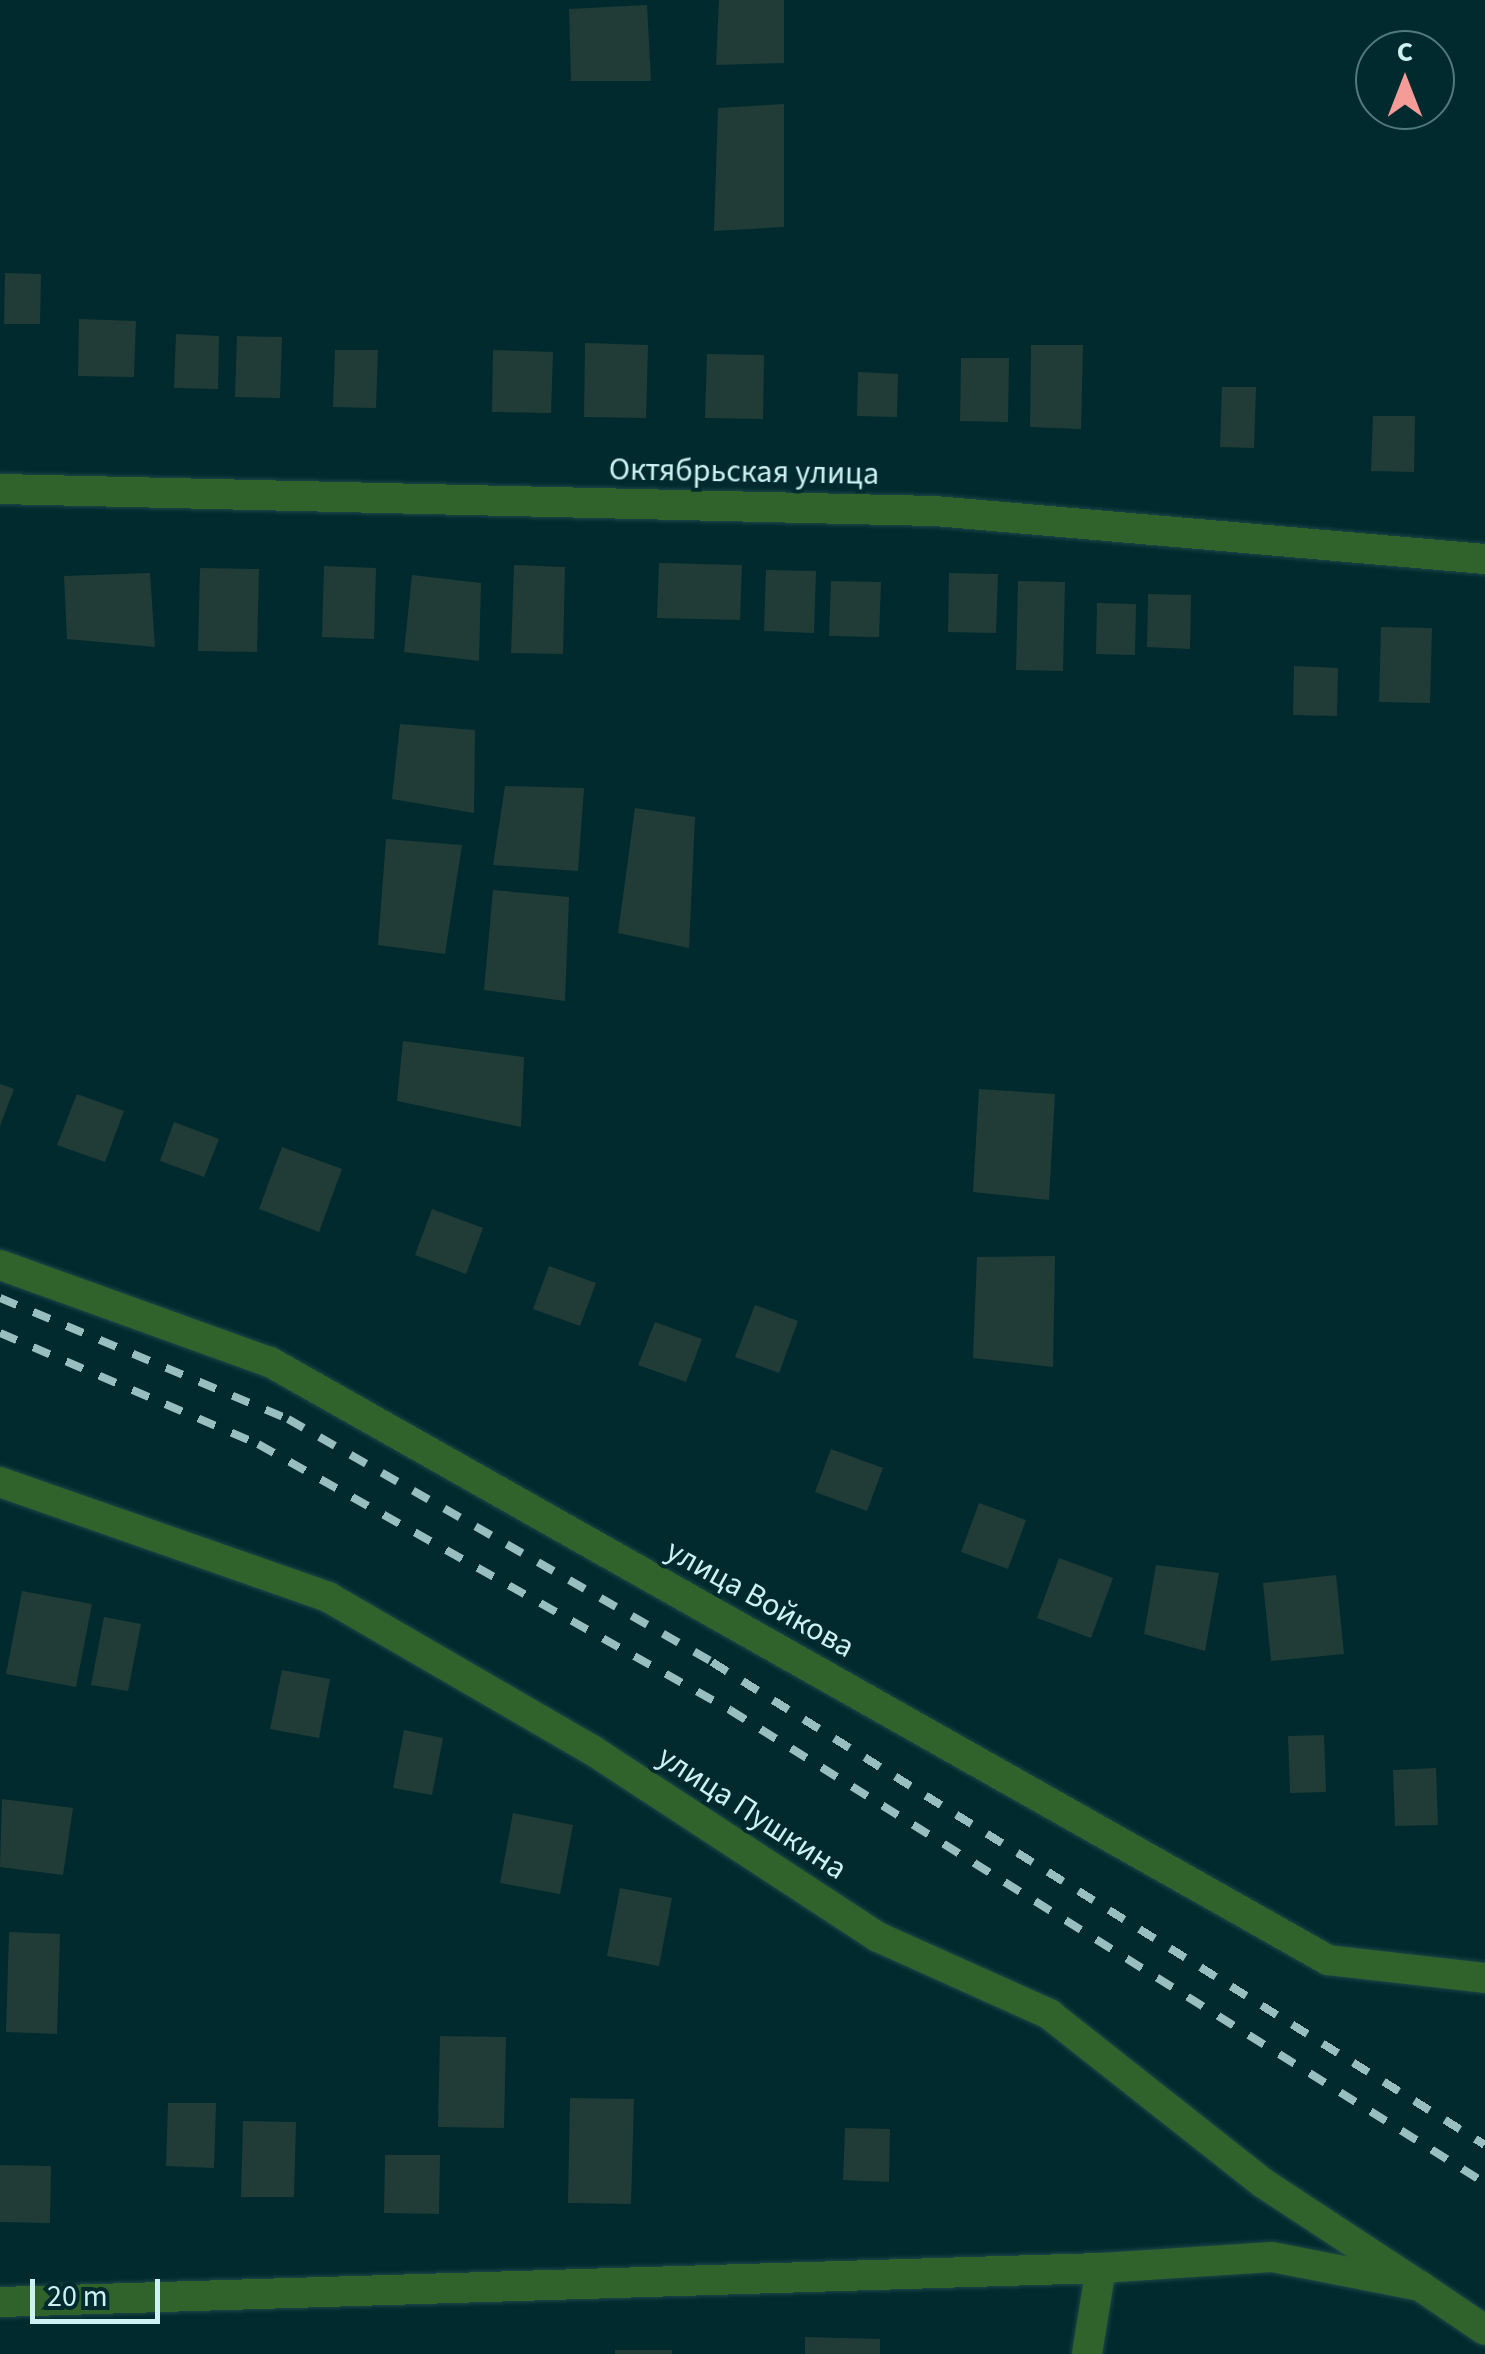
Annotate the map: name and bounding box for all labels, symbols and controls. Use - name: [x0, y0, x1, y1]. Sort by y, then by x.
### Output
- north arrow: [1355, 30, 1455, 130]
- text: С: [1397, 32, 1413, 72]
- street label: Октябрьская улица: [608, 450, 880, 494]
- street label: улица Войкова: [659, 1531, 861, 1667]
- street label: улица Пушкина: [650, 1738, 854, 1888]
- scale bar: [35, 2259, 165, 2321]
- text: 20 m: [47, 2275, 108, 2318]

